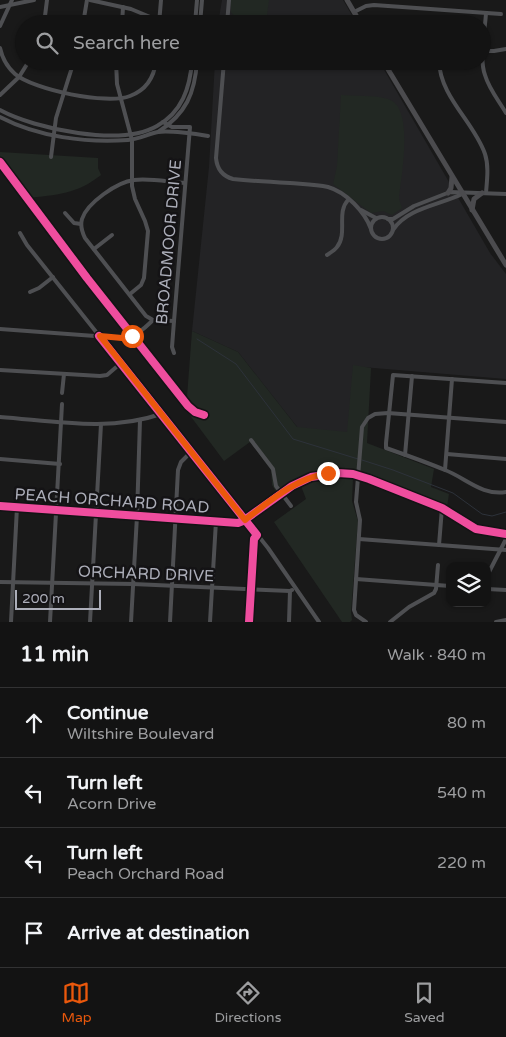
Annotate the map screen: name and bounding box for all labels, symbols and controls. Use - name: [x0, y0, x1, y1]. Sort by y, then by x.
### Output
- search box: [15, 15, 491, 70]
- icon: search: [33, 29, 61, 57]
- text: Search here: [73, 32, 180, 54]
- street label: BROADMOOR DRIVE: [152, 159, 186, 325]
- route start: [121, 325, 144, 348]
- route end: [317, 462, 340, 485]
- street label: PEACH ORCHARD ROAD: [14, 484, 210, 518]
- street label: ORCHARD DRIVE: [77, 562, 214, 586]
- map controls: [446, 562, 491, 607]
- button: layers: [446, 562, 491, 607]
- scale bar: [15, 587, 101, 610]
- text: 200 m: [22, 590, 65, 607]
- text: 11 min: [20, 642, 89, 667]
- text: Walk · 840 m: [387, 645, 486, 665]
- text: Continue: [67, 702, 149, 724]
- icon: ahead: [20, 709, 48, 737]
- text: 80 m: [447, 713, 486, 733]
- text: Wiltshire Boulevard: [67, 724, 214, 744]
- text: Turn left: [67, 772, 143, 794]
- icon: left: [20, 779, 48, 807]
- text: 540 m: [437, 783, 486, 803]
- text: Acorn Drive: [67, 794, 156, 814]
- text: Turn left: [67, 842, 143, 864]
- icon: left: [20, 849, 48, 877]
- text: 220 m: [437, 853, 486, 873]
- text: Peach Orchard Road: [67, 864, 224, 884]
- icon: arrive: [20, 919, 48, 947]
- text: Arrive at destination: [67, 922, 250, 944]
- tab: Map: [61, 979, 92, 1026]
- tab: Directions: [214, 979, 281, 1026]
- tab: Saved: [404, 979, 445, 1026]

